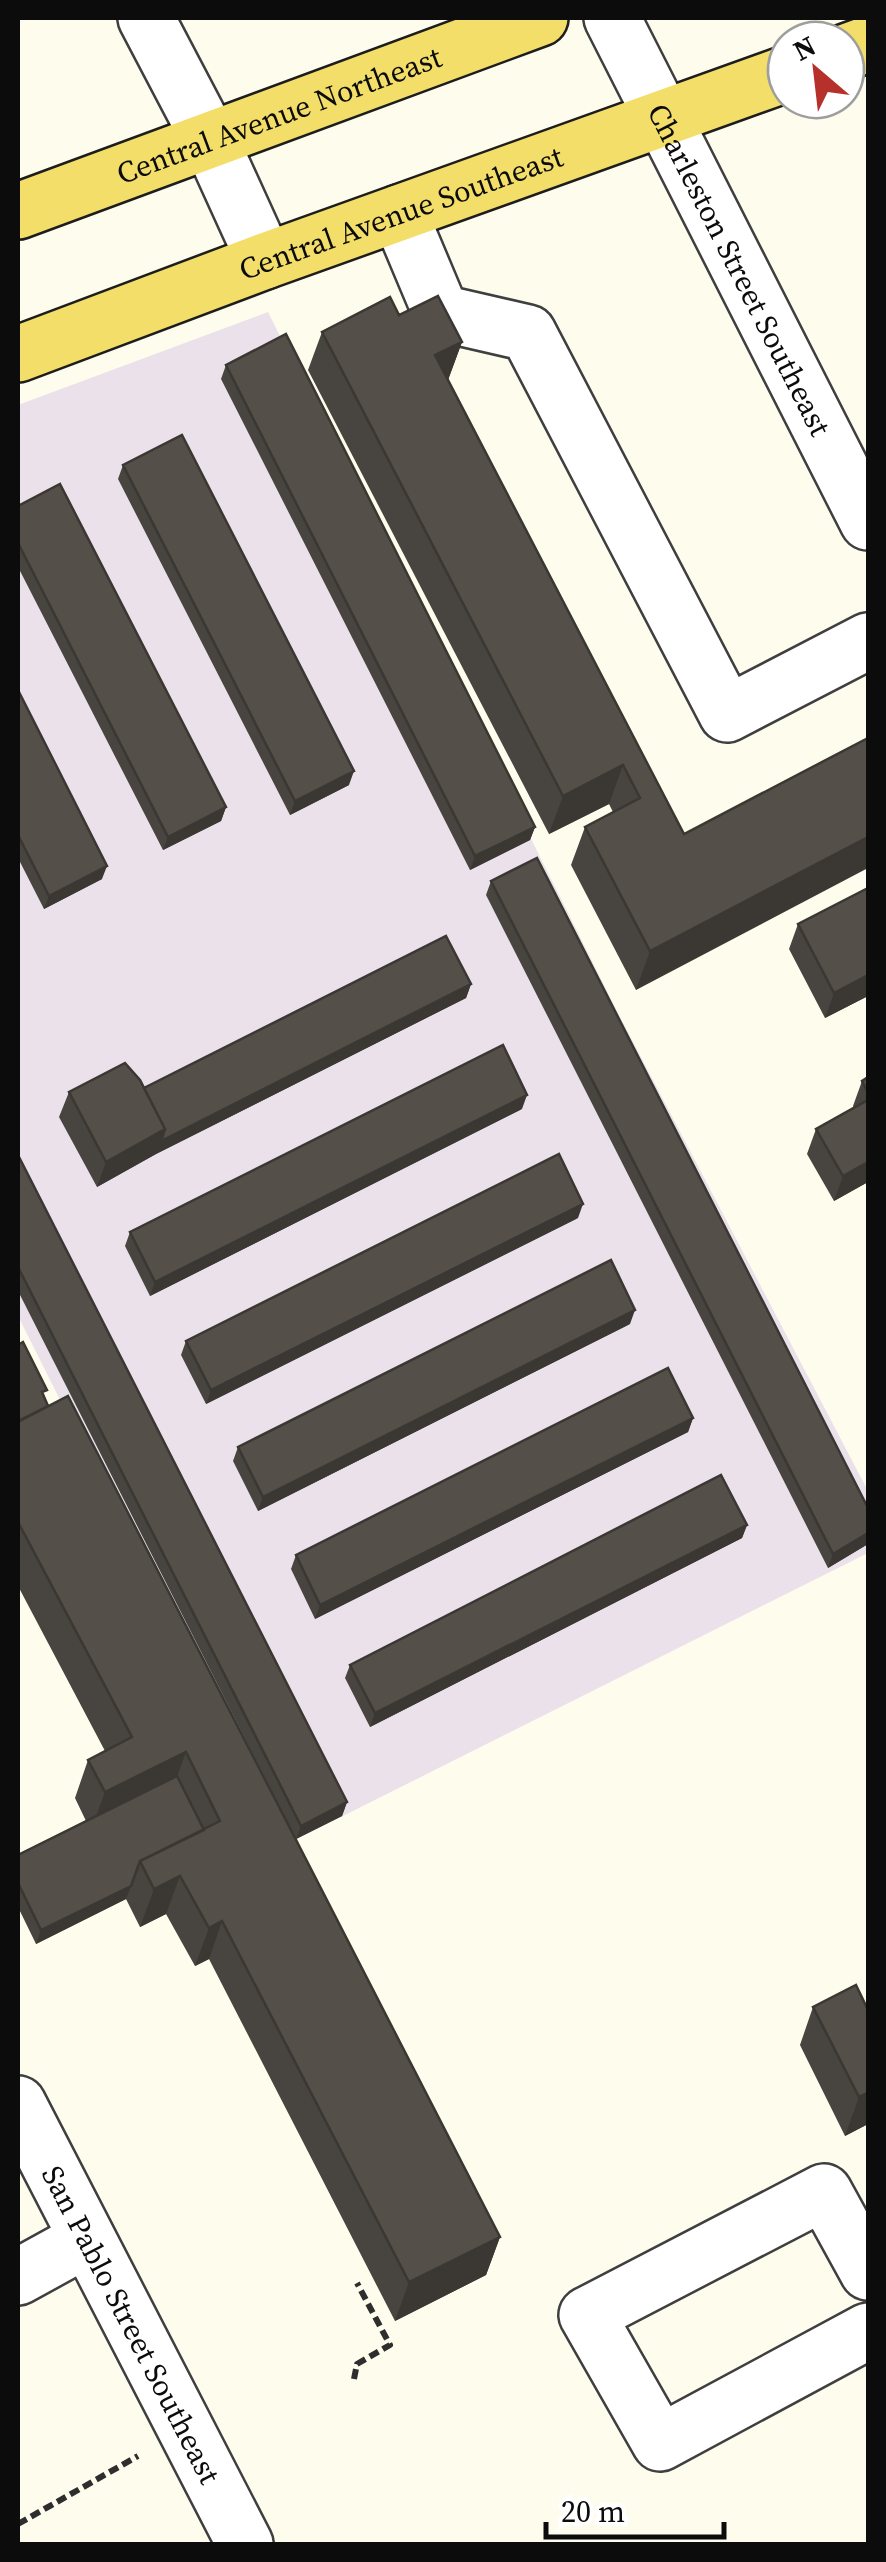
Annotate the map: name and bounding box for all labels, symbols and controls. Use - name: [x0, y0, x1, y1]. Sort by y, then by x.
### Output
- north arrow: [766, 20, 866, 120]
- text: N: [786, 26, 822, 69]
- street label: Central Avenue Northeast: [111, 36, 447, 193]
- street label: Charleston Street Southeast: [638, 96, 841, 443]
- street label: Central Avenue Southeast: [233, 135, 568, 290]
- street label: San Pablo Street Southeast: [33, 2158, 231, 2491]
- scale bar: [546, 2477, 724, 2539]
- text: 20 m: [561, 2491, 625, 2532]

